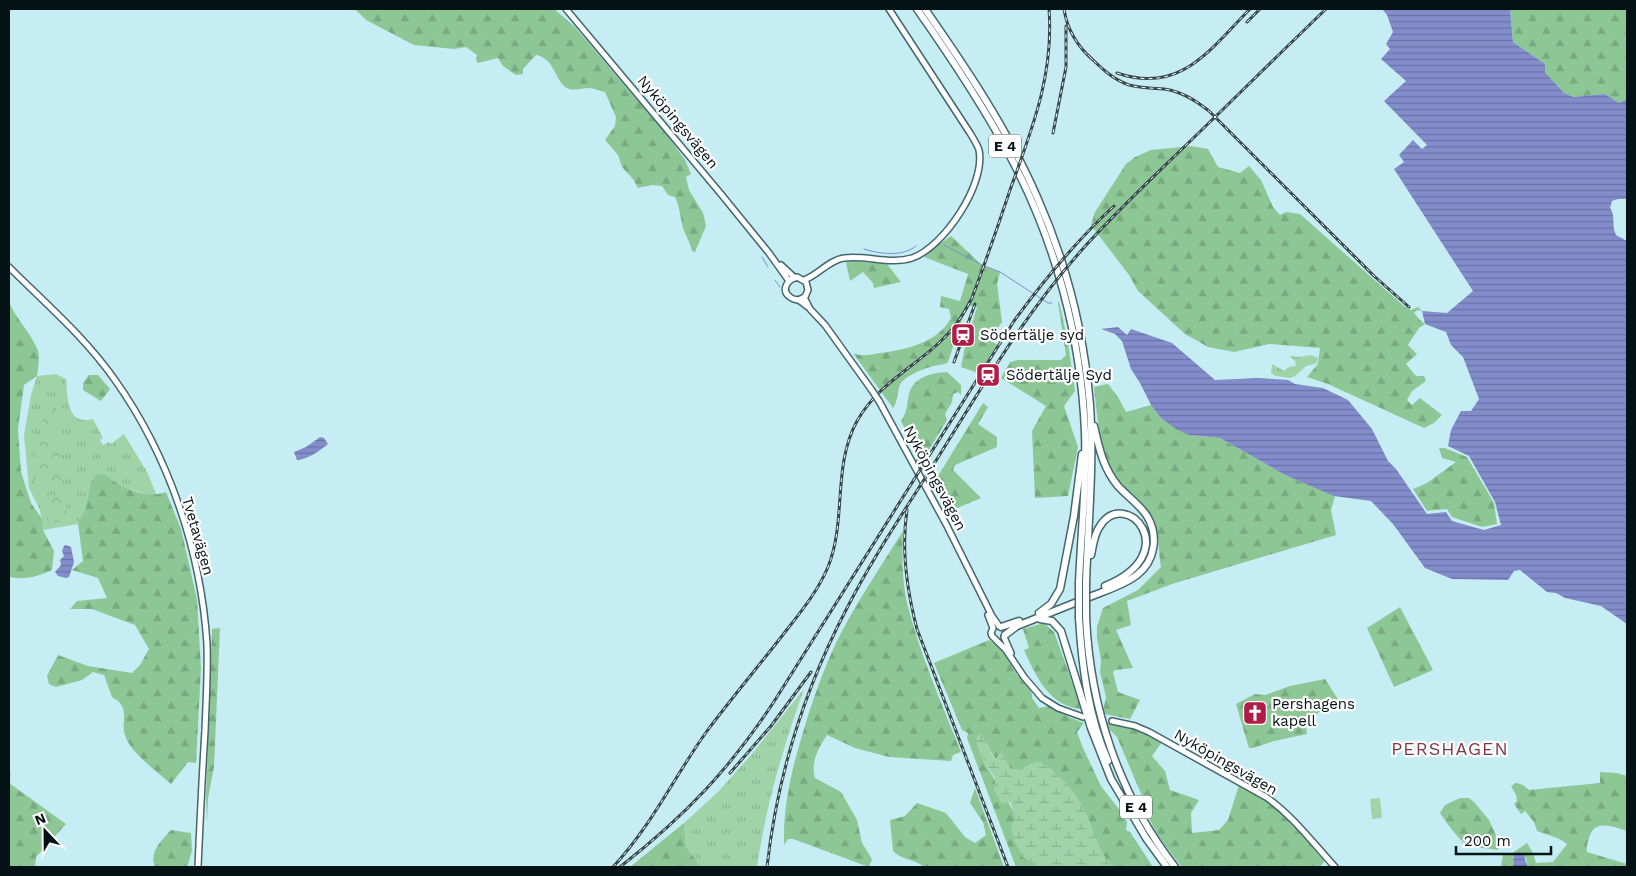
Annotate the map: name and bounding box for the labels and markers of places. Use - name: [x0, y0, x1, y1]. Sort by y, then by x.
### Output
- station icon: Södertälje syd: [950, 322, 976, 348]
- place label: Södertälje syd: [980, 326, 1084, 344]
- station icon: Södertälje Syd: [975, 362, 1001, 388]
- place label: Södertälje Syd: [1006, 366, 1112, 384]
- place label: Pershagens kapell: [1272, 695, 1355, 730]
- church icon: Pershagens kapell: [1242, 700, 1268, 726]

